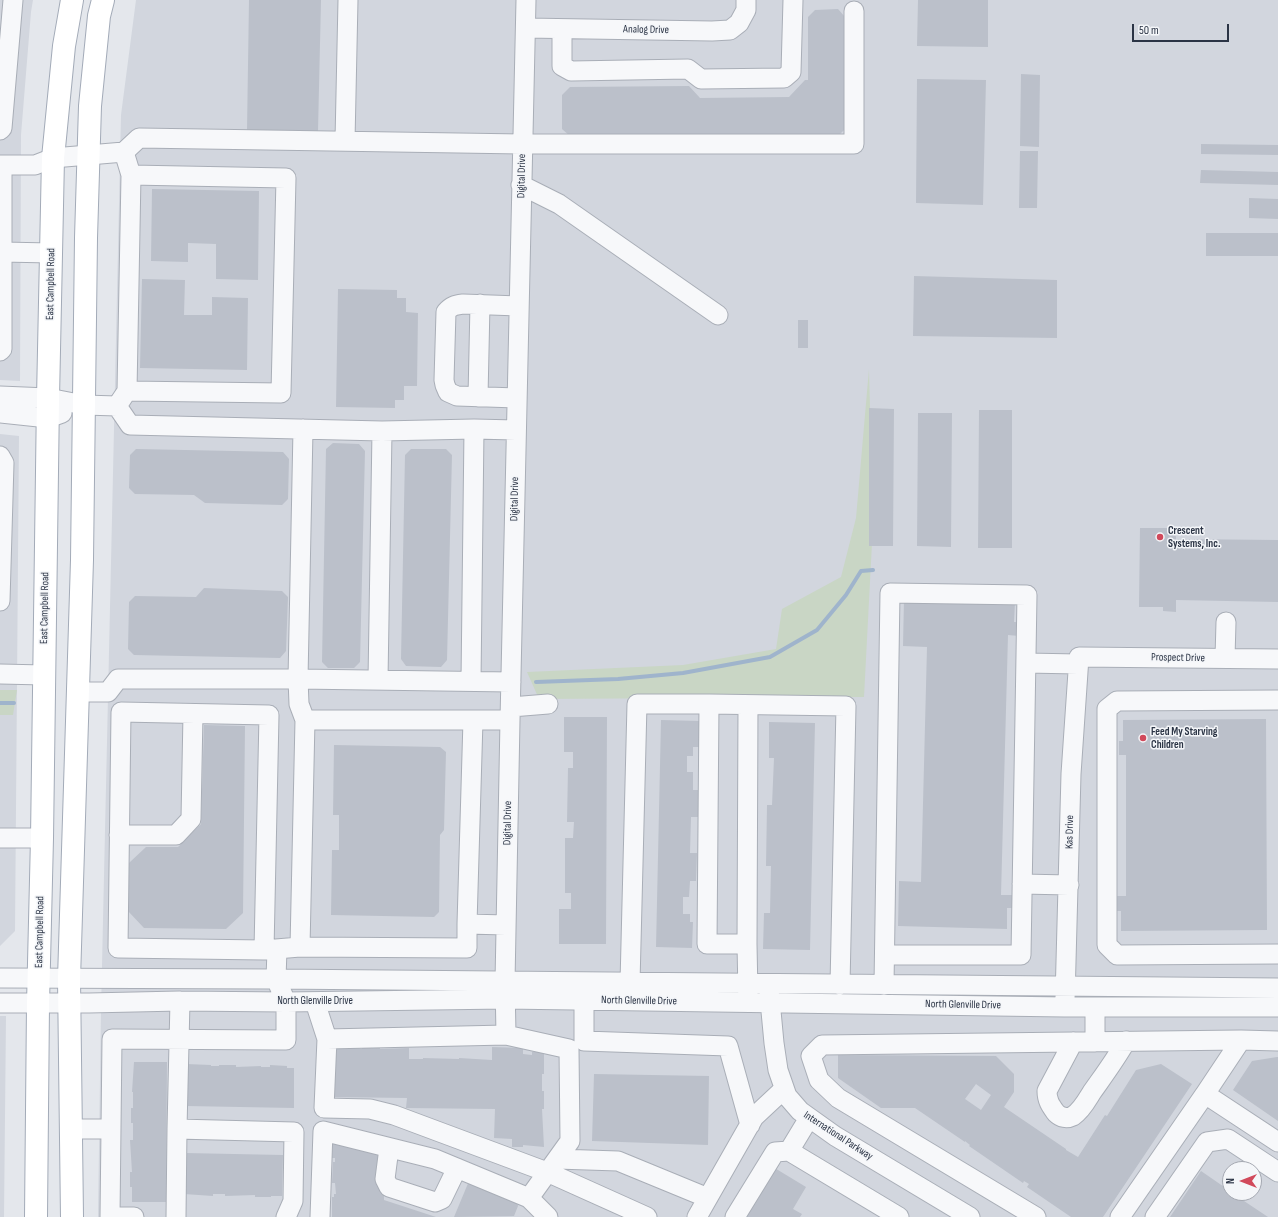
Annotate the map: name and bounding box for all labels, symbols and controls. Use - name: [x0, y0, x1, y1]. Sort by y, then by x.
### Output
- scale bar: [1134, 16, 1231, 42]
- street label: Analog Drive: [623, 23, 669, 37]
- text: 50 m: [1139, 23, 1159, 38]
- street label: Digital Drive: [515, 154, 529, 198]
- street label: East Campbell Road: [44, 248, 58, 320]
- street label: Digital Drive: [508, 477, 522, 521]
- place label: Crescent Systems, Inc.: [1168, 524, 1220, 550]
- marker: Crescent Systems, Inc.: [1155, 532, 1165, 542]
- street label: East Campbell Road: [38, 572, 52, 644]
- street label: Prospect Drive: [1151, 651, 1205, 665]
- place label: Feed My Starving Children: [1151, 725, 1217, 751]
- marker: Feed My Starving Children: [1138, 733, 1148, 743]
- street label: Digital Drive: [501, 801, 515, 845]
- street label: Kas Drive: [1063, 815, 1077, 849]
- street label: East Campbell Road: [33, 896, 47, 968]
- street label: North Glenville Drive: [277, 994, 353, 1008]
- street label: North Glenville Drive: [601, 994, 677, 1008]
- street label: North Glenville Drive: [925, 998, 1001, 1012]
- street label: International Parkway: [801, 1109, 875, 1163]
- north arrow: [1222, 1161, 1262, 1201]
- text: N: [1224, 1178, 1237, 1184]

